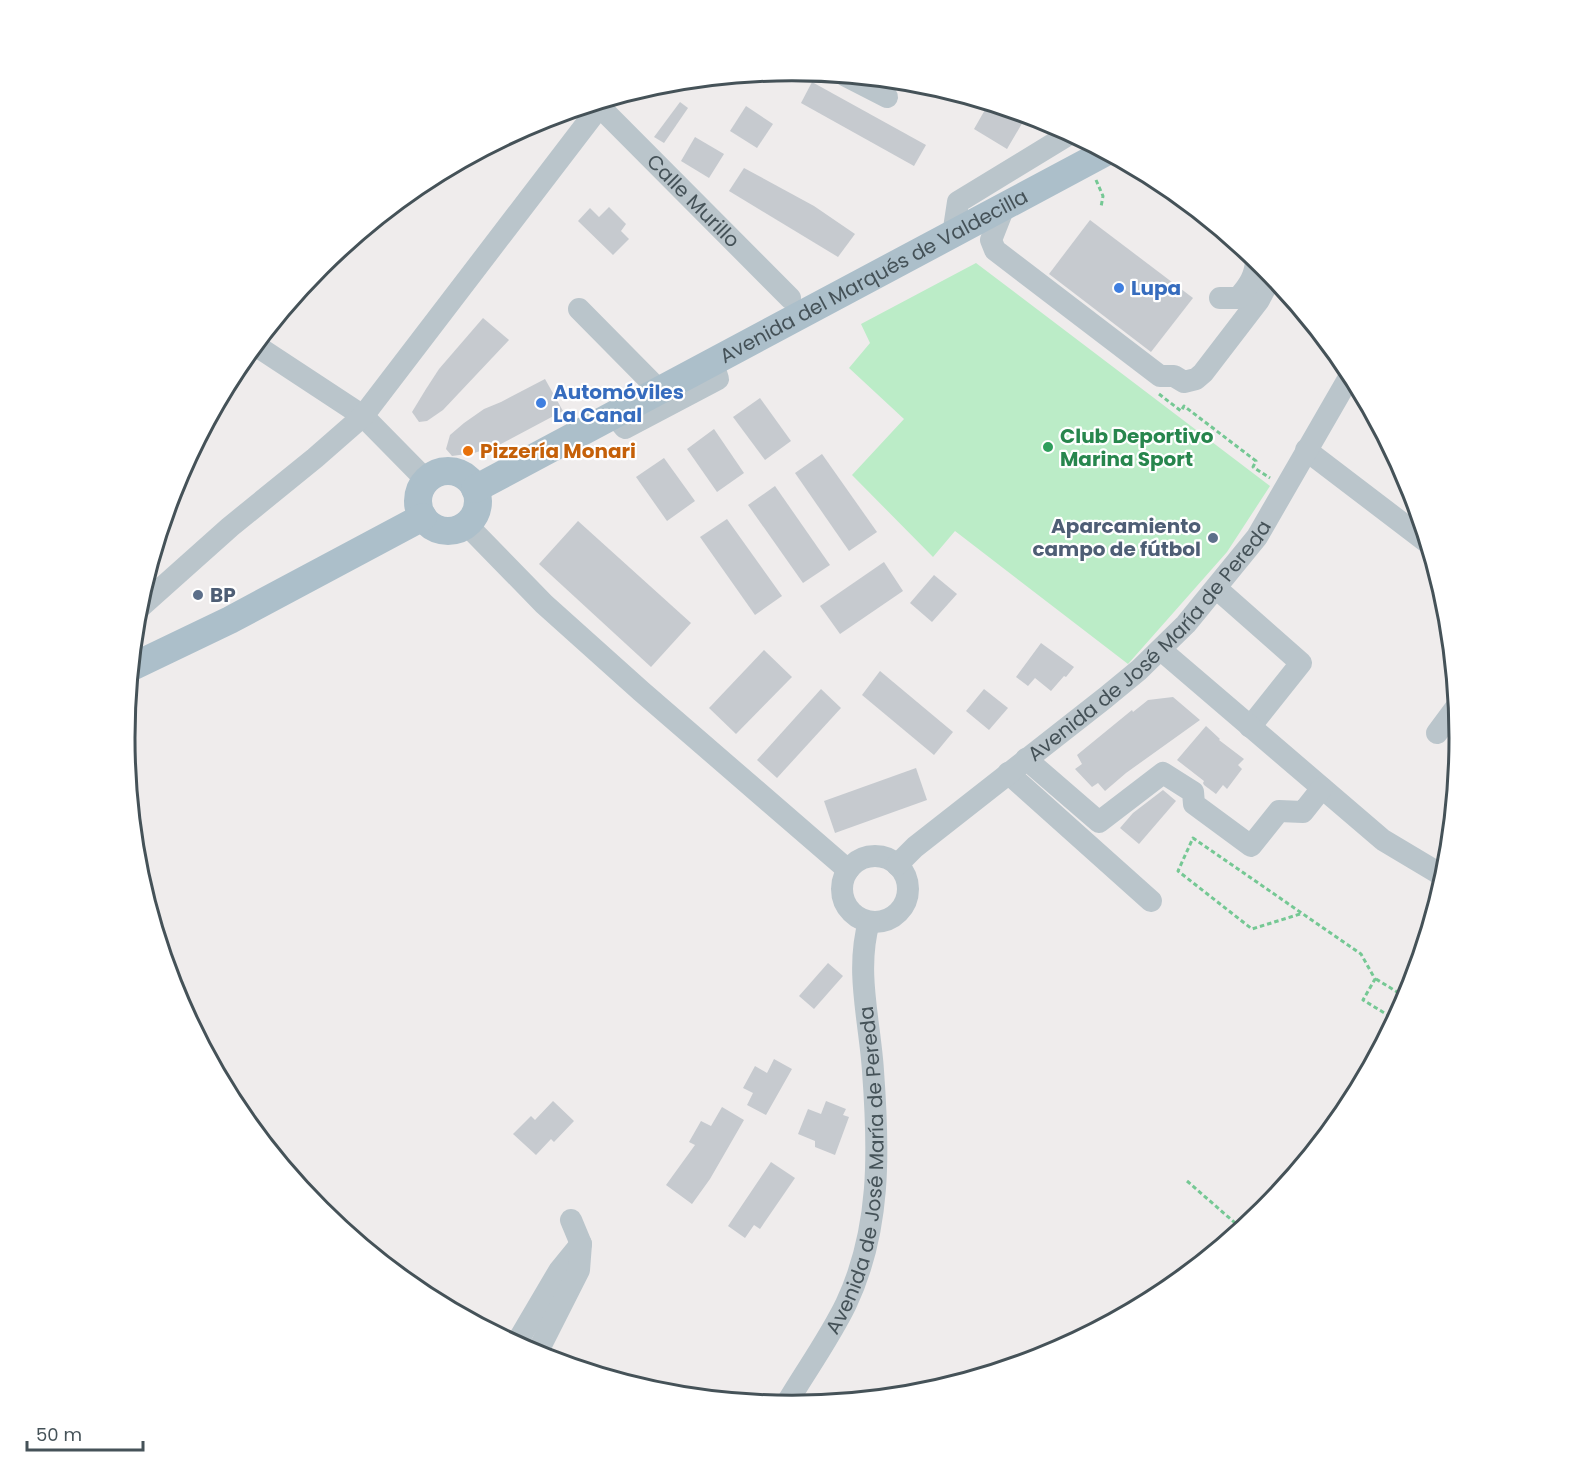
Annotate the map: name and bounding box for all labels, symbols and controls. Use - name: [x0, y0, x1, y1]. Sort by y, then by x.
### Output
- street label: Calle Murillo: [640, 148, 746, 254]
- street label: Avenida del Marqués de Valdecilla: [715, 182, 1033, 370]
- place label: Lupa: [1131, 274, 1181, 302]
- marker: Lupa: [1112, 281, 1126, 295]
- place label: Automóviles La Canal: [553, 378, 684, 429]
- marker: Automóviles La Canal: [534, 396, 548, 410]
- place label: Club Deportivo Marina Sport: [1060, 422, 1214, 473]
- place label: Pizzería Monari: [480, 437, 636, 465]
- marker: Club Deportivo Marina Sport: [1041, 440, 1055, 454]
- marker: Pizzería Monari: [461, 444, 475, 458]
- place label: Aparcamiento campo de fútbol: [1032, 512, 1201, 563]
- street label: Avenida de José María de Pereda: [1022, 515, 1278, 768]
- marker: Aparcamiento campo de fútbol: [1206, 531, 1220, 545]
- place label: BP: [210, 581, 236, 609]
- marker: BP: [191, 588, 205, 602]
- street label: Avenida de José María de Pereda: [819, 1005, 890, 1339]
- scale bar: [27, 1414, 142, 1452]
- text: 50 m: [36, 1422, 82, 1447]

